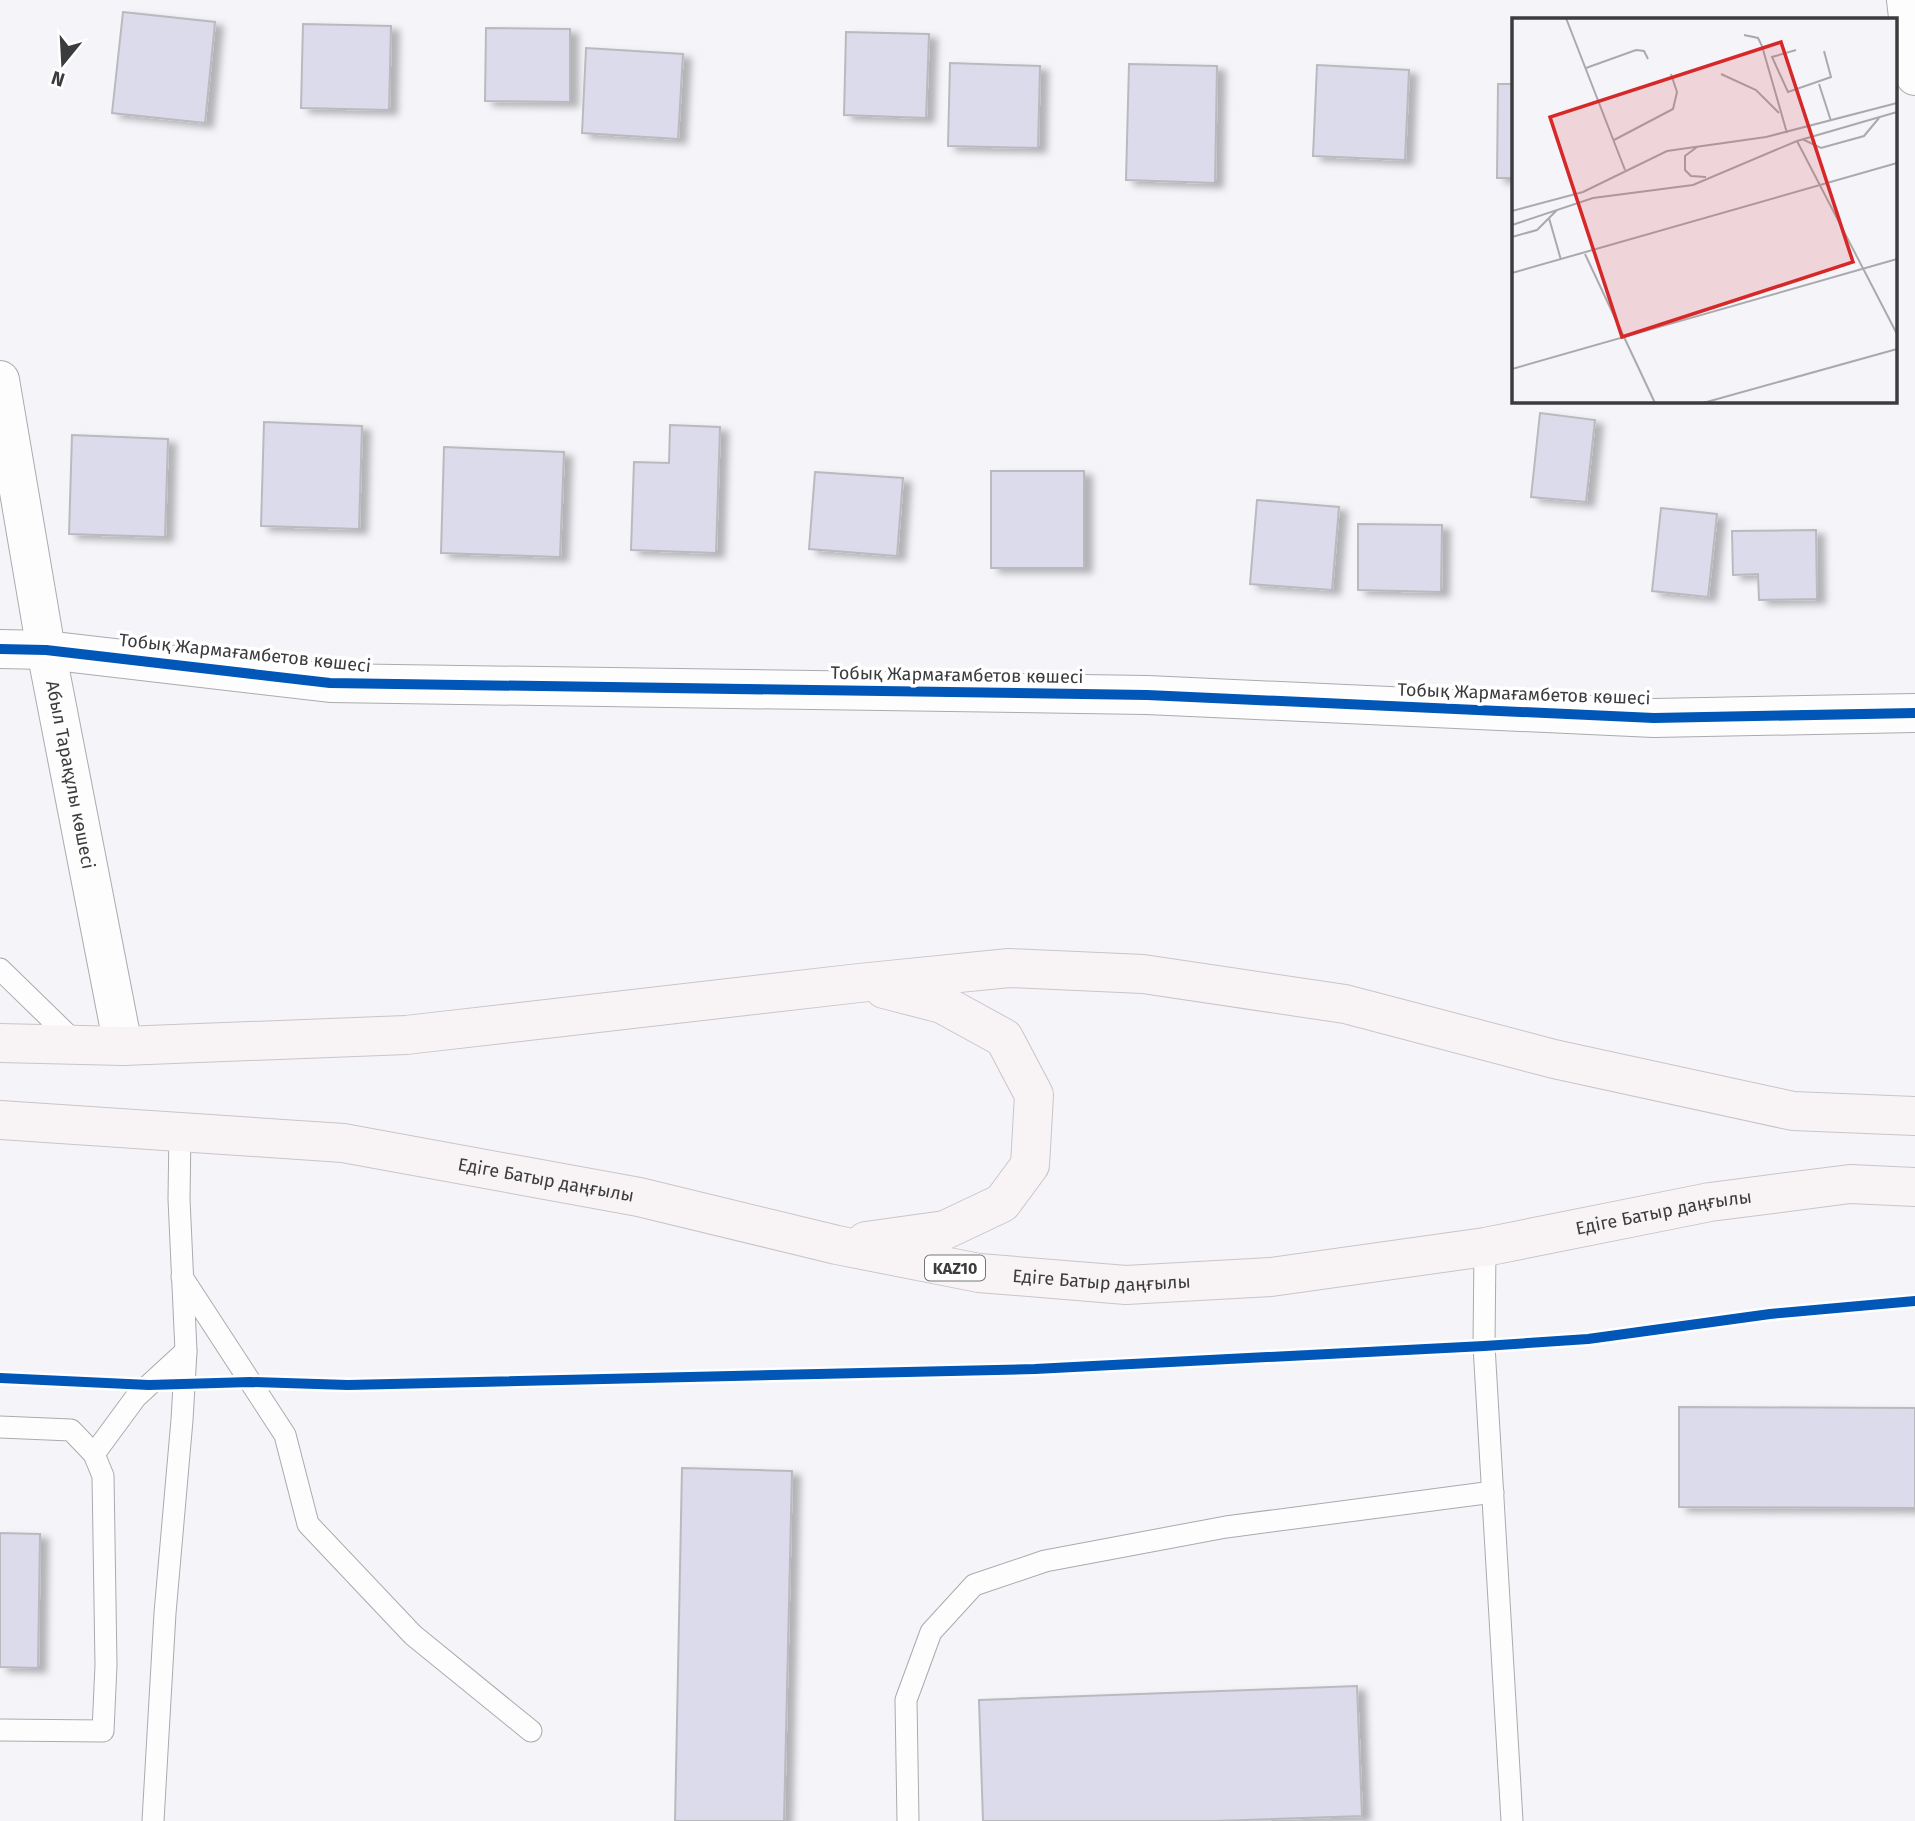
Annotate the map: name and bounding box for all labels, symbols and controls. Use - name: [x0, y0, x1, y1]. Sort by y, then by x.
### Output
- inset map: [1512, 18, 1898, 402]
- north arrow: [28, 28, 98, 98]
- text: N: [48, 66, 67, 92]
- street label: Тобық Жармағамбетов көшесі: [118, 629, 372, 677]
- street label: Тобық Жармағамбетов көшесі: [830, 662, 1084, 688]
- street label: Абыл Тарақұлы көшесі: [41, 679, 99, 871]
- street label: Тобық Жармағамбетов көшесі: [1397, 679, 1651, 709]
- street label: Едіге Батыр даңғылы: [456, 1153, 636, 1207]
- street label: Едіге Батыр даңғылы: [1574, 1186, 1753, 1240]
- road number: KAZ10: [925, 1256, 985, 1280]
- street label: Едіге Батыр даңғылы: [1012, 1265, 1191, 1296]

